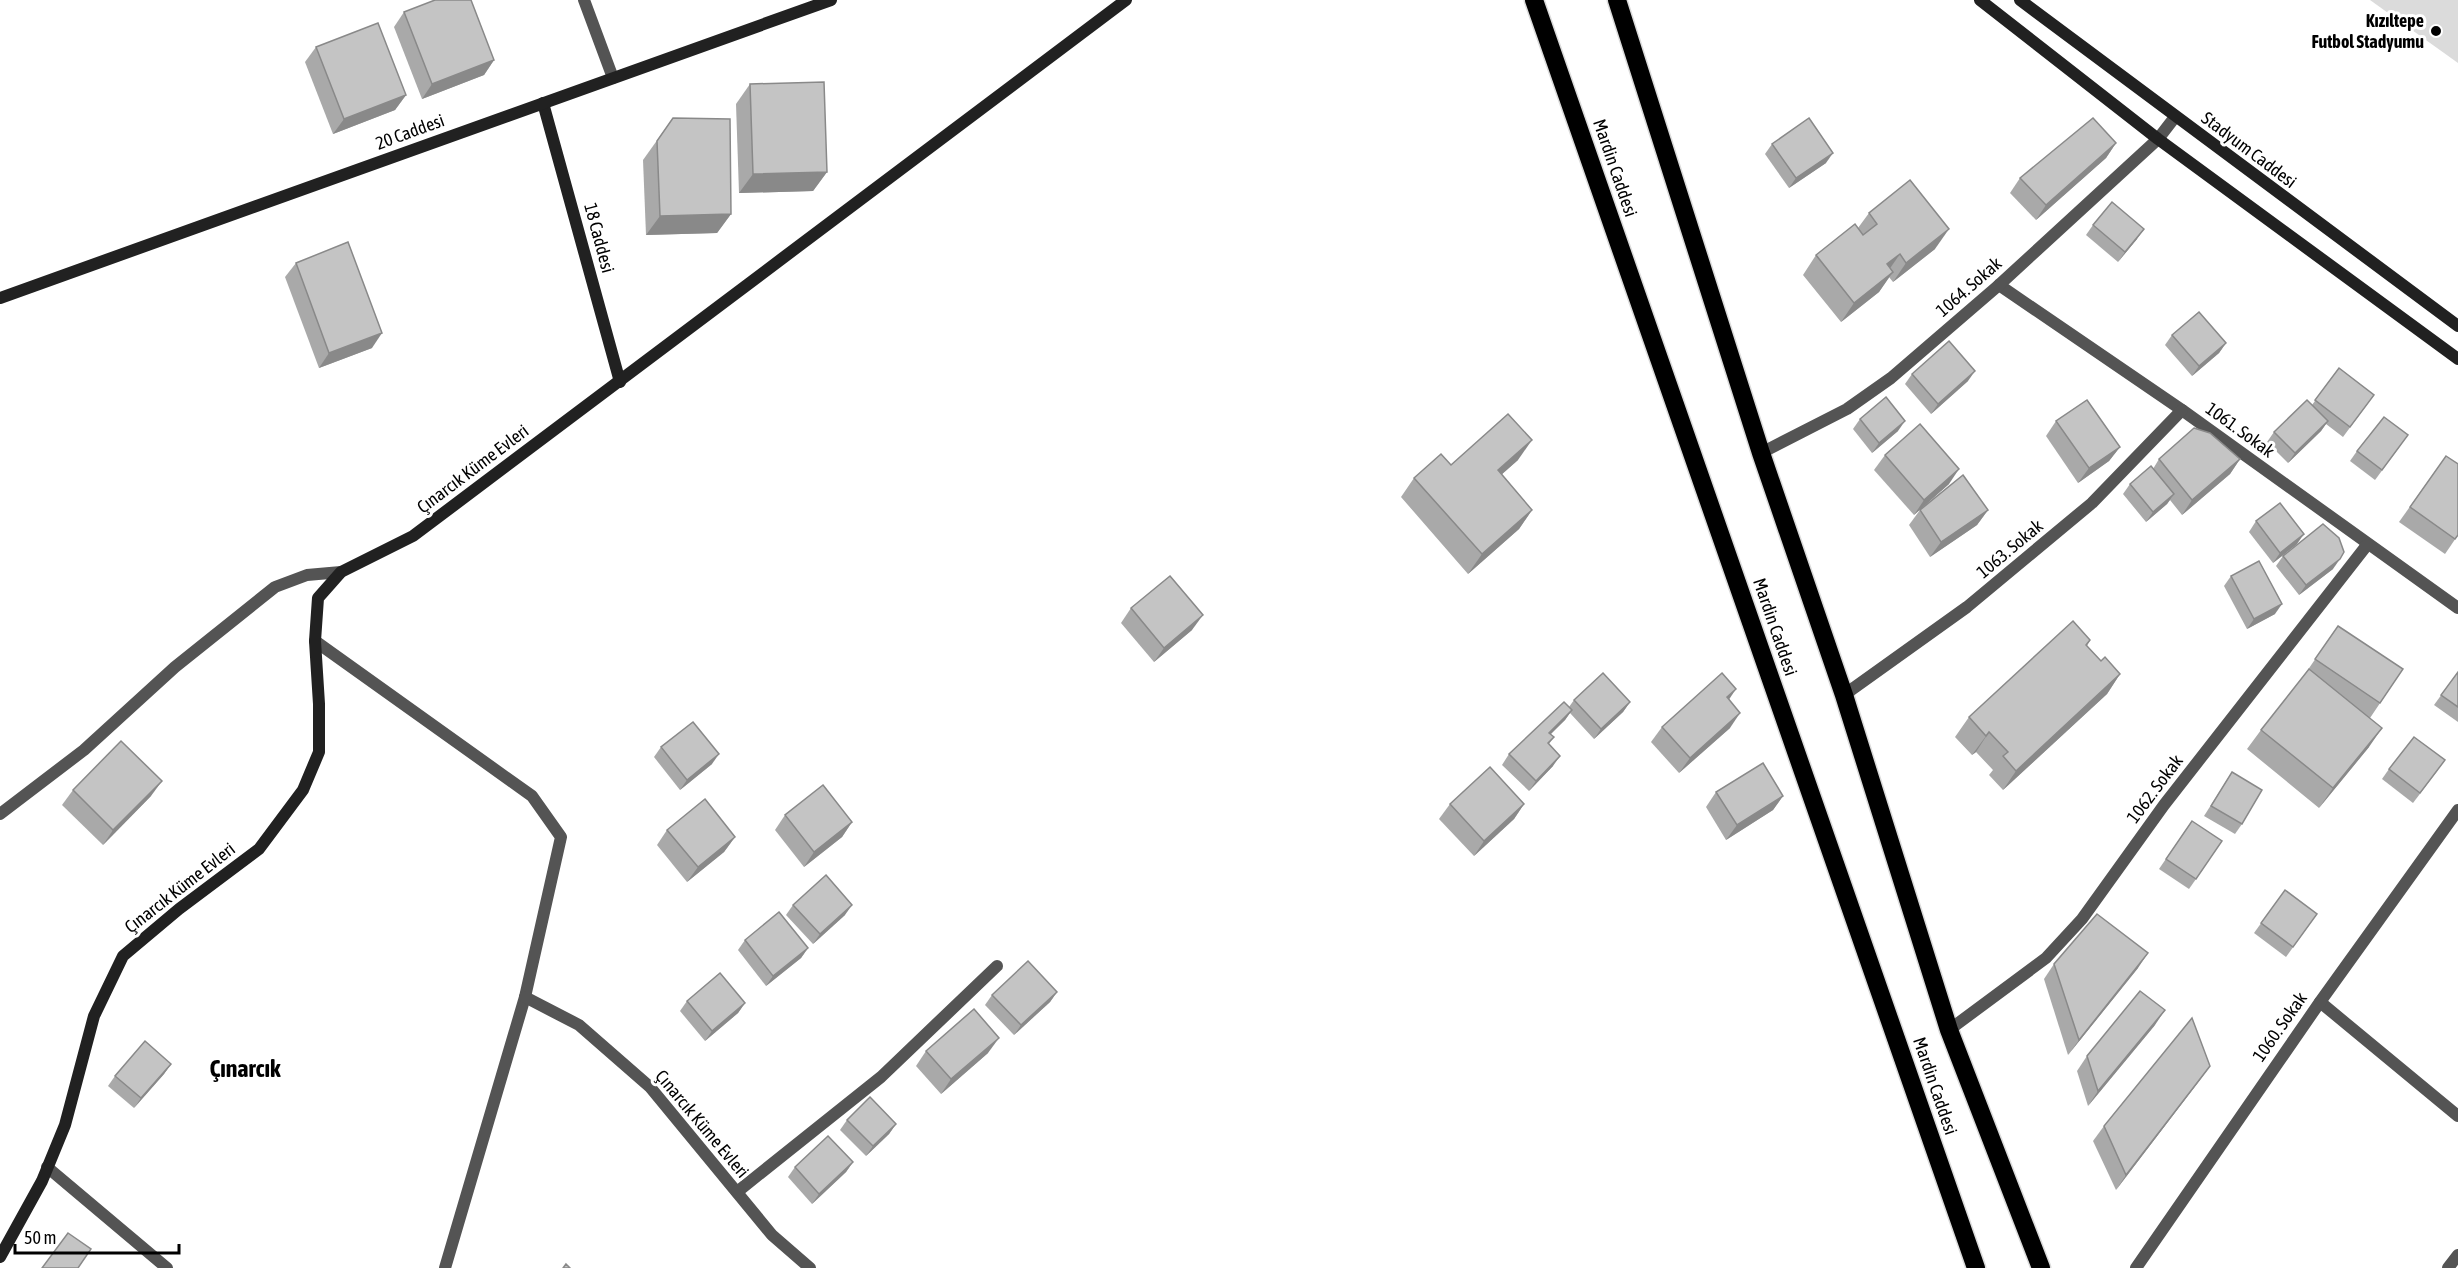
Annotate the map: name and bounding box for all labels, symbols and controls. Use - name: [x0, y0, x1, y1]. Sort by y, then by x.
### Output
- place label: Kızıltepe Futbol Stadyumu: [2311, 10, 2424, 52]
- marker: Kızıltepe Futbol Stadyumu: [2429, 24, 2443, 38]
- street label: Stadyum Caddesi: [2198, 107, 2301, 192]
- street label: 20 Caddesi: [373, 109, 447, 154]
- street label: Mardin Caddesi: [1589, 116, 1642, 219]
- street label: 18 Caddesi: [580, 201, 619, 275]
- street label: 1064. Sokak: [1932, 252, 2006, 321]
- street label: 1061. Sokak: [2202, 398, 2279, 462]
- street label: Çınarcık Küme Evleri: [413, 420, 533, 517]
- street label: 1063. Sokak: [1972, 515, 2047, 582]
- street label: Mardin Caddesi: [1749, 575, 1802, 678]
- street label: 1062. Sokak: [2122, 750, 2187, 827]
- street label: Çınarcık Küme Evleri: [120, 838, 239, 937]
- street label: 1060. Sokak: [2248, 988, 2311, 1065]
- street label: Mardin Caddesi: [1909, 1034, 1962, 1137]
- district label: Çınarcık: [209, 1055, 281, 1082]
- street label: Çınarcık Küme Evleri: [651, 1066, 754, 1182]
- scale bar: [15, 1217, 178, 1255]
- text: 50 m: [24, 1227, 56, 1248]

